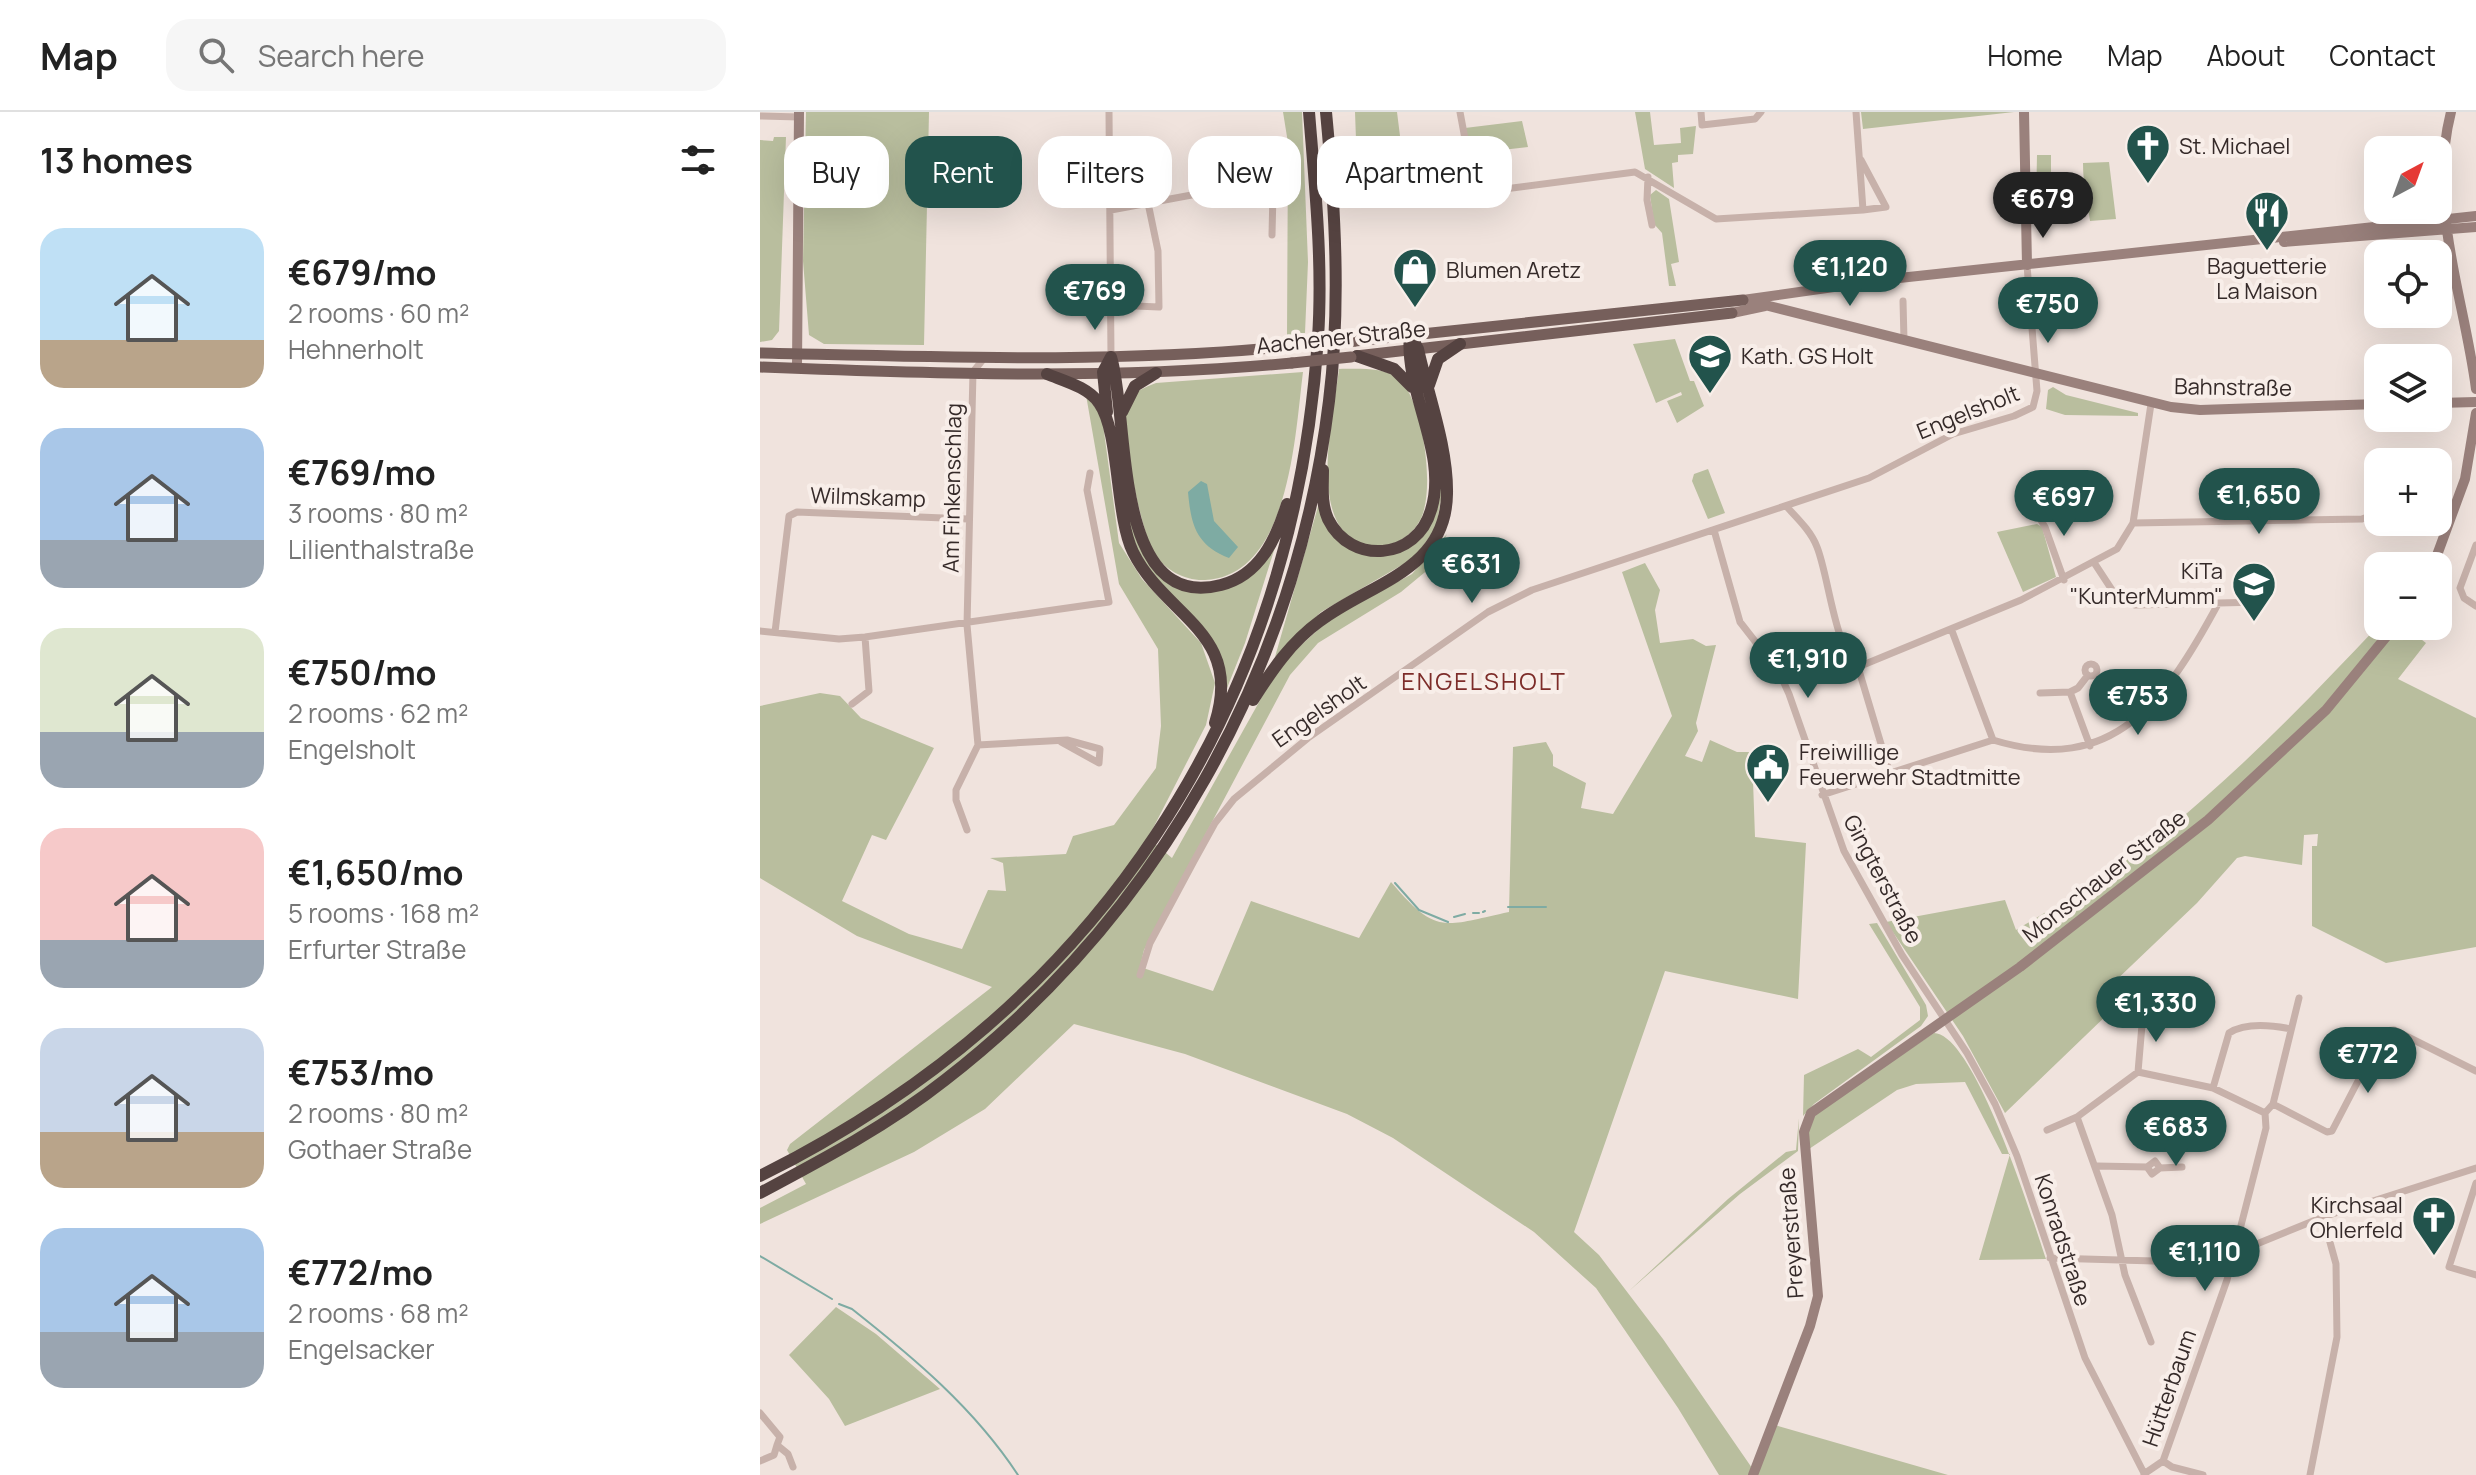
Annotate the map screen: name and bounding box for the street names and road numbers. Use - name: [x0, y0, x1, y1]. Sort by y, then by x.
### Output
- street label: Aachener Straße: [1255, 313, 1427, 361]
- street label: Bahnstraße: [2174, 371, 2292, 403]
- street label: Engelsholt: [1912, 378, 2024, 446]
- street label: Am Finkenschlag: [936, 403, 968, 573]
- street label: Wilmskamp: [810, 480, 926, 514]
- street label: Engelsholt: [1266, 668, 1372, 754]
- street label: Monschauer Straße: [2016, 803, 2192, 949]
- street label: Gingterstraße: [1837, 809, 1930, 949]
- street label: Preyerstraße: [1771, 1166, 1811, 1300]
- street label: Konradstraße: [2028, 1170, 2098, 1310]
- street label: Hütterbaum: [2135, 1325, 2203, 1451]

